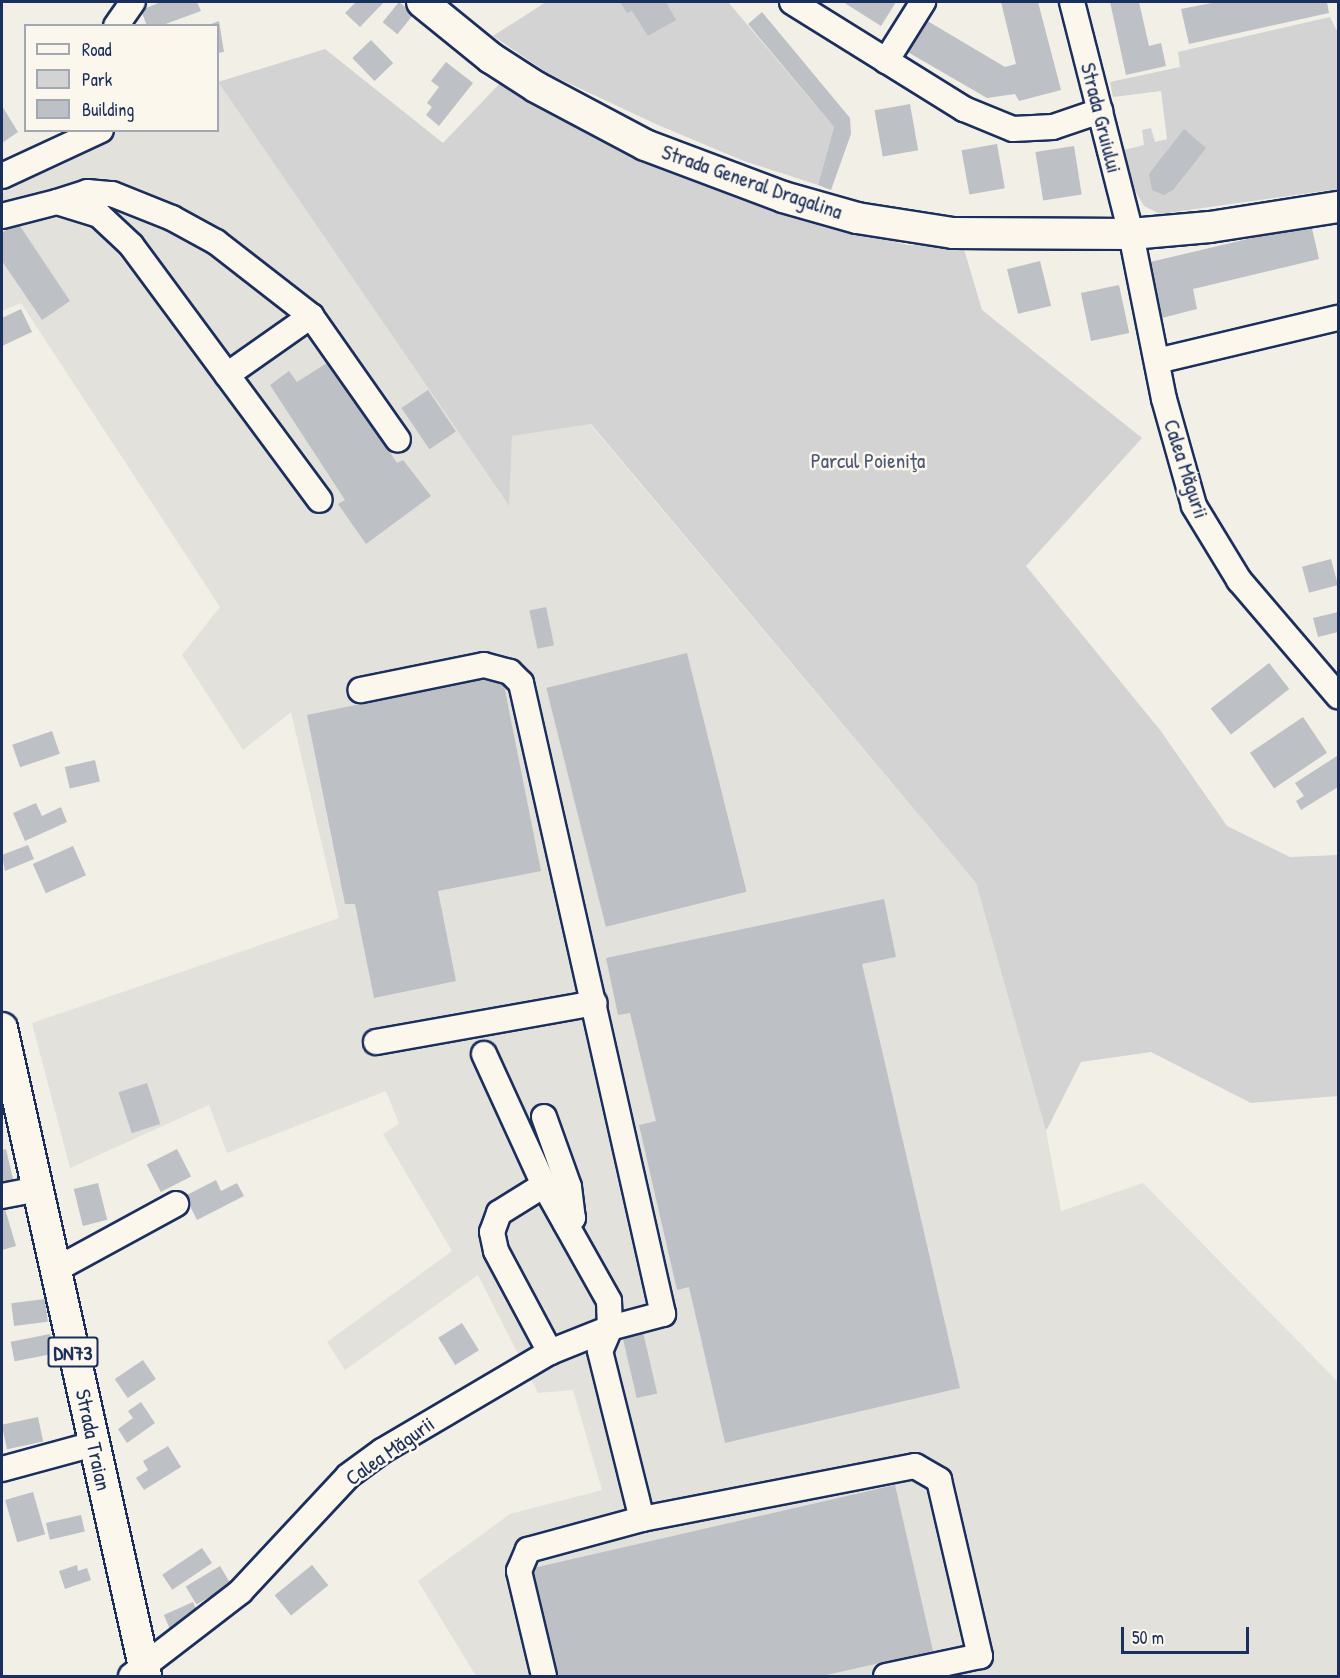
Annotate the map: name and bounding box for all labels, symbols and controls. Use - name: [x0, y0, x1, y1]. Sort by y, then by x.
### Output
- legend: [24, 24, 219, 132]
- text: Road: [82, 37, 112, 62]
- street label: Strada Gruiului: [1075, 60, 1127, 176]
- text: Park: [82, 67, 112, 92]
- text: Building: [82, 97, 134, 122]
- street label: Strada General Dragalina: [658, 139, 846, 225]
- street label: Calea Măgurii: [1158, 416, 1214, 522]
- park label: Parcul Poieniţa: [811, 448, 925, 474]
- road number: DN73: [48, 1335, 98, 1369]
- street label: Strada Traian: [70, 1387, 116, 1493]
- street label: Calea Măgurii: [341, 1411, 439, 1491]
- scale bar: [1124, 1615, 1252, 1653]
- text: 50 m: [1132, 1625, 1164, 1650]

